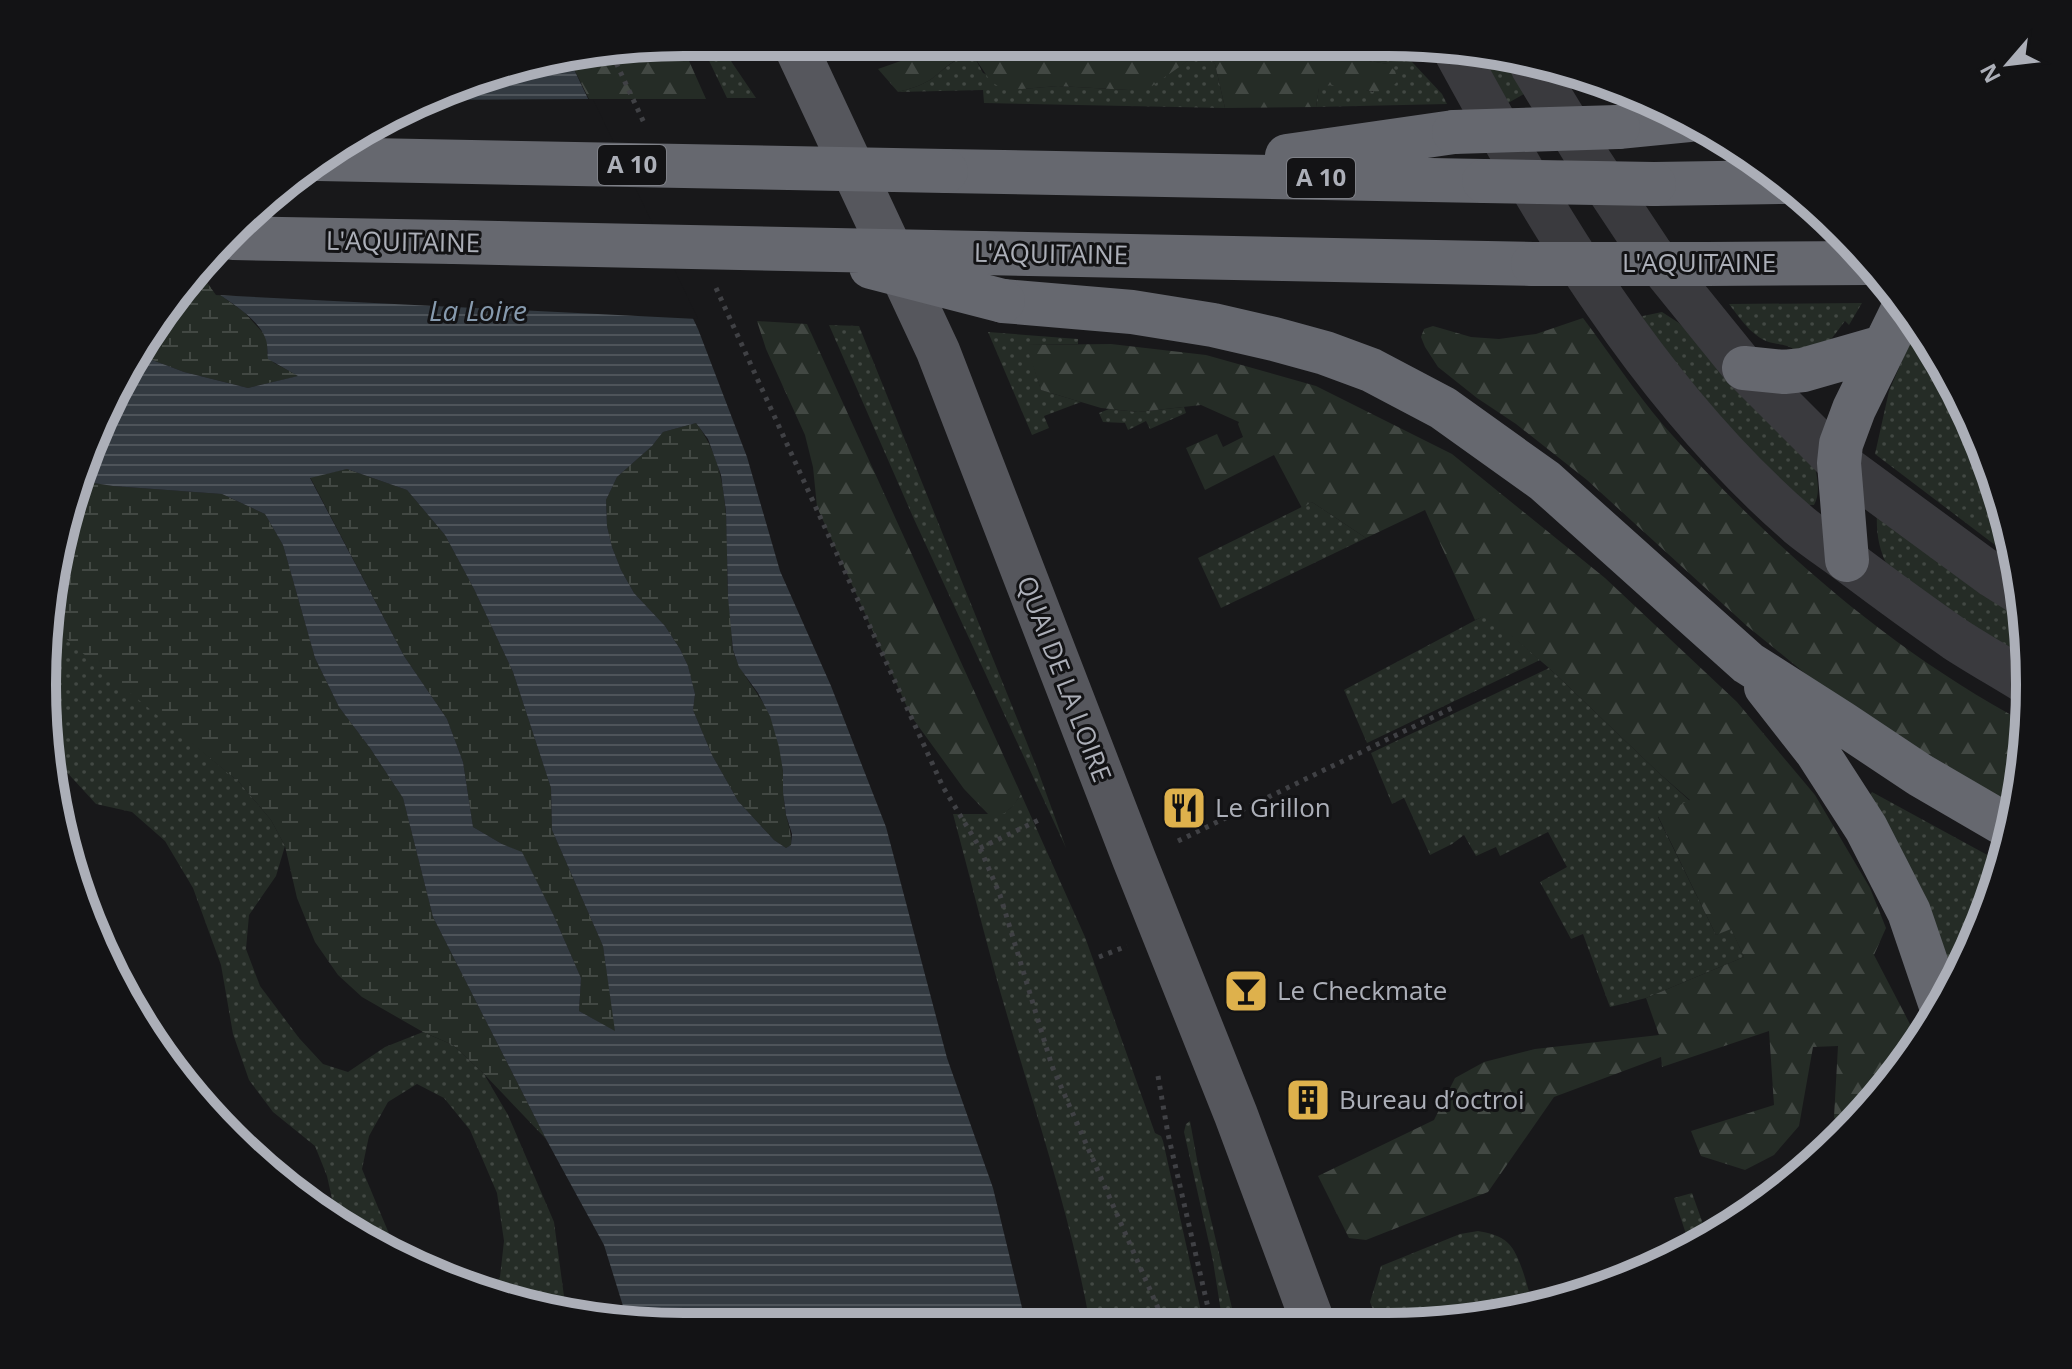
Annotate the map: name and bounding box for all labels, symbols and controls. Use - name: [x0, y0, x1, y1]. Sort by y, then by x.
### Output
- north arrow: [1968, 24, 2048, 104]
- text: N: [1972, 59, 2007, 89]
- road number: A 10: [598, 145, 666, 185]
- road number: A 10: [1287, 158, 1355, 198]
- street label: L'AQUITAINE: [326, 222, 480, 260]
- street label: L'AQUITAINE: [974, 234, 1128, 272]
- street label: L'AQUITAINE: [1622, 244, 1776, 280]
- water label: La Loire: [429, 291, 527, 329]
- street label: QUAI DE LA LOIRE: [1009, 570, 1121, 787]
- restaurant icon: Le Grillon: [1160, 784, 1208, 832]
- place label: Le Grillon: [1215, 789, 1331, 825]
- bar icon: Le Checkmate: [1222, 967, 1270, 1015]
- place label: Le Checkmate: [1277, 972, 1447, 1008]
- building icon: Bureau d’octroi: [1284, 1076, 1332, 1124]
- place label: Bureau d’octroi: [1339, 1081, 1525, 1117]

